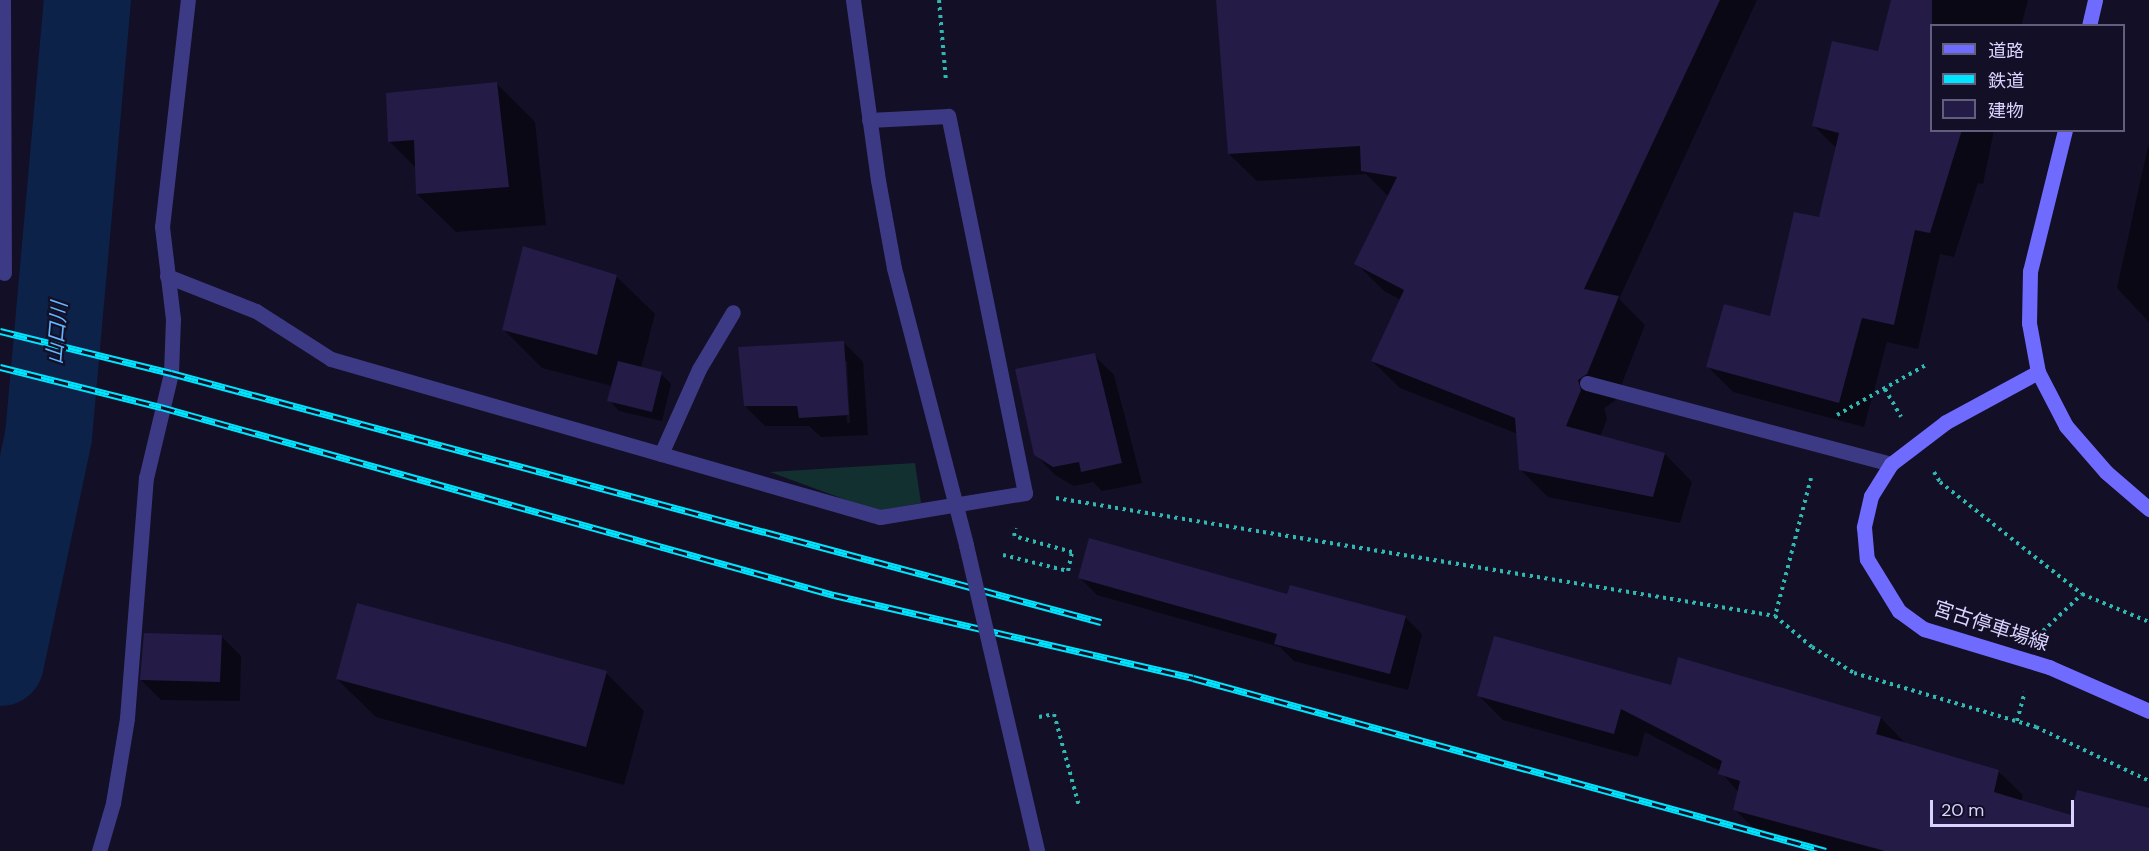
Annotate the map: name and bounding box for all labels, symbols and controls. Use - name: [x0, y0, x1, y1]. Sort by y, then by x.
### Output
- legend: [1930, 24, 2125, 132]
- text: 道路: [1988, 39, 2024, 63]
- text: 鉄道: [1988, 69, 2024, 93]
- text: 建物: [1988, 99, 2024, 123]
- water label: 山口川: [42, 301, 72, 365]
- street label: 宮古停車場線: [1930, 596, 2052, 656]
- scale bar: [1933, 788, 2077, 826]
- text: 20 m: [1941, 798, 1984, 822]

